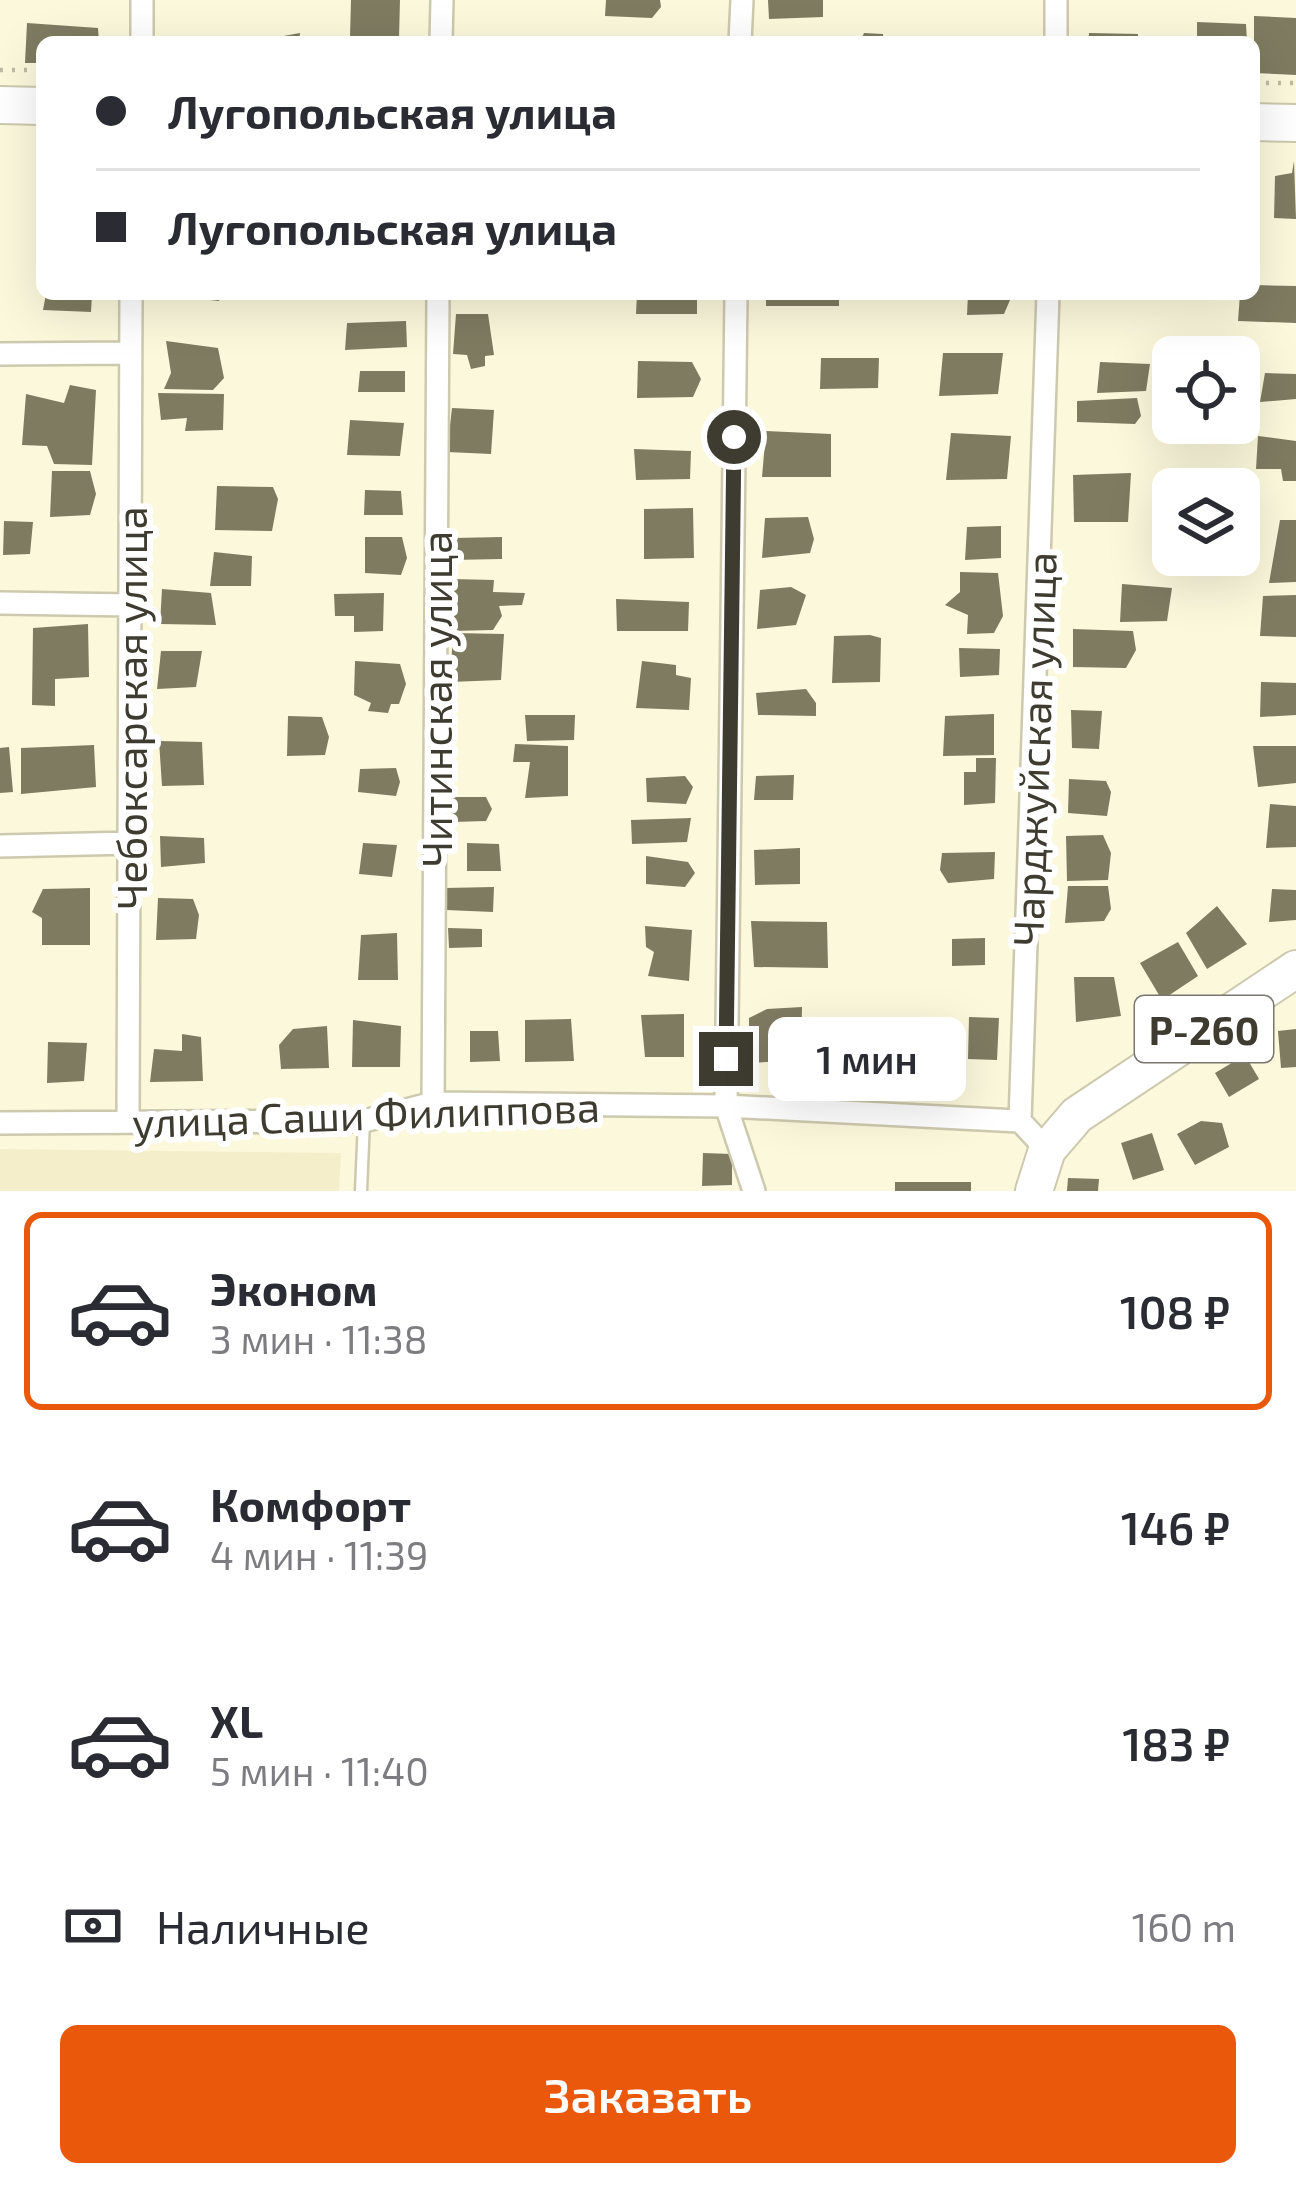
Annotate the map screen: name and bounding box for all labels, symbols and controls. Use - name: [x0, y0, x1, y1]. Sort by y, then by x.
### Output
- text: Лугопольская улица: [168, 84, 617, 138]
- text: Лугопольская улица: [168, 200, 617, 254]
- map controls: [1152, 336, 1260, 576]
- button: locate: [1152, 336, 1260, 444]
- route start: [707, 410, 761, 464]
- button: layers: [1152, 468, 1260, 576]
- street label: Чебоксарская улица: [105, 506, 156, 910]
- street label: Читинская улица: [410, 531, 461, 867]
- street label: Чарджуйская улица: [1001, 551, 1066, 947]
- road number: Р-260: [1135, 996, 1273, 1062]
- callout: 1 мин: [768, 1017, 966, 1101]
- route end: [699, 1032, 753, 1086]
- text: 1 мин: [816, 1035, 918, 1082]
- street label: улица Саши Филиппова: [131, 1080, 601, 1147]
- icon: car: [66, 1257, 174, 1365]
- text: Эконом: [210, 1261, 378, 1315]
- text: 108 ₽: [1120, 1284, 1230, 1338]
- text: 3 мин · 11:38: [210, 1315, 427, 1362]
- icon: car: [66, 1473, 174, 1581]
- text: Комфорт: [210, 1477, 411, 1531]
- text: 146 ₽: [1121, 1500, 1230, 1554]
- text: 4 мин · 11:39: [210, 1531, 428, 1578]
- icon: car: [66, 1689, 174, 1797]
- text: XL: [210, 1693, 263, 1747]
- text: 183 ₽: [1122, 1716, 1230, 1770]
- text: 5 мин · 11:40: [210, 1747, 429, 1794]
- icon: cash: [60, 1893, 126, 1959]
- text: Наличные: [156, 1899, 369, 1953]
- text: 160 m: [1132, 1903, 1236, 1950]
- button: Заказать: [60, 2025, 1236, 2163]

